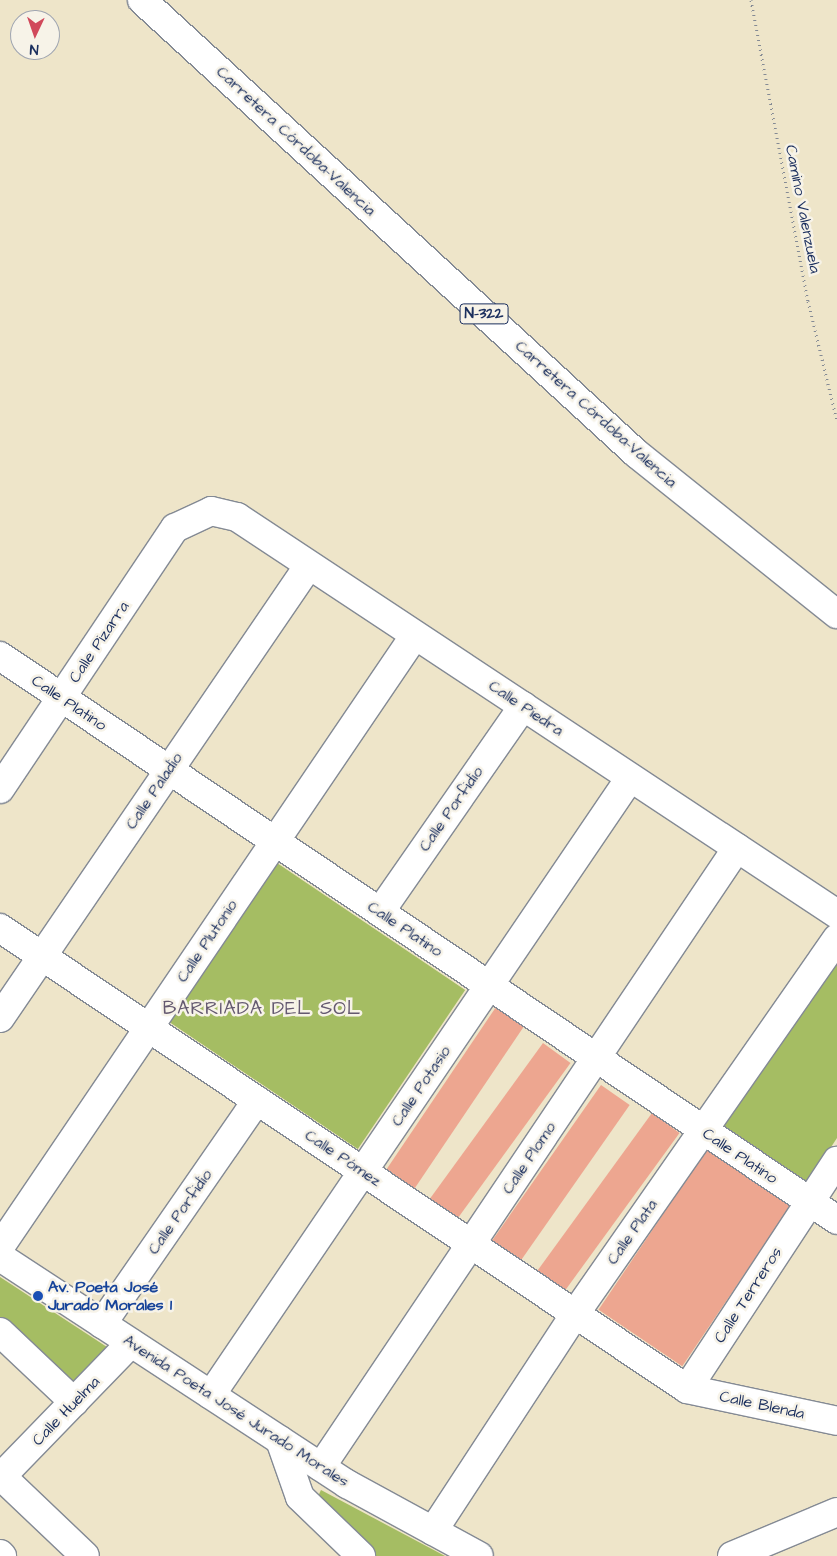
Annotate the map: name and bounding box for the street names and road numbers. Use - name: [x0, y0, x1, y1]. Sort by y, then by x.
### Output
- street label: Carretera Córdoba-Valencia: [212, 62, 380, 220]
- street label: Camino Valenzuela: [781, 143, 825, 275]
- road number: N-322: [459, 302, 509, 326]
- street label: Carretera Córdoba-Valencia: [511, 336, 681, 492]
- street label: Calle Pizarra: [65, 598, 133, 686]
- street label: Calle Platino: [28, 671, 110, 735]
- street label: Calle Piedra: [485, 676, 567, 740]
- street label: Calle Paladio: [121, 749, 187, 833]
- street label: Calle Porfidio: [415, 763, 487, 855]
- street label: Calle Plutonio: [172, 896, 242, 986]
- street label: Calle Platino: [364, 897, 446, 961]
- street label: Calle Potasio: [387, 1042, 455, 1130]
- street label: Calle Plomo: [498, 1118, 560, 1198]
- street label: Calle Platino: [699, 1124, 781, 1188]
- street label: Calle Pómez: [301, 1125, 385, 1191]
- street label: Calle Porfidio: [144, 1166, 216, 1258]
- street label: Calle Plata: [603, 1196, 661, 1268]
- street label: Calle Terreros: [710, 1243, 786, 1347]
- street label: Avenida Poeta José Jurado Morales: [119, 1331, 353, 1491]
- street label: Calle Huelma: [28, 1372, 104, 1450]
- street label: Calle Blenda: [718, 1387, 806, 1423]

